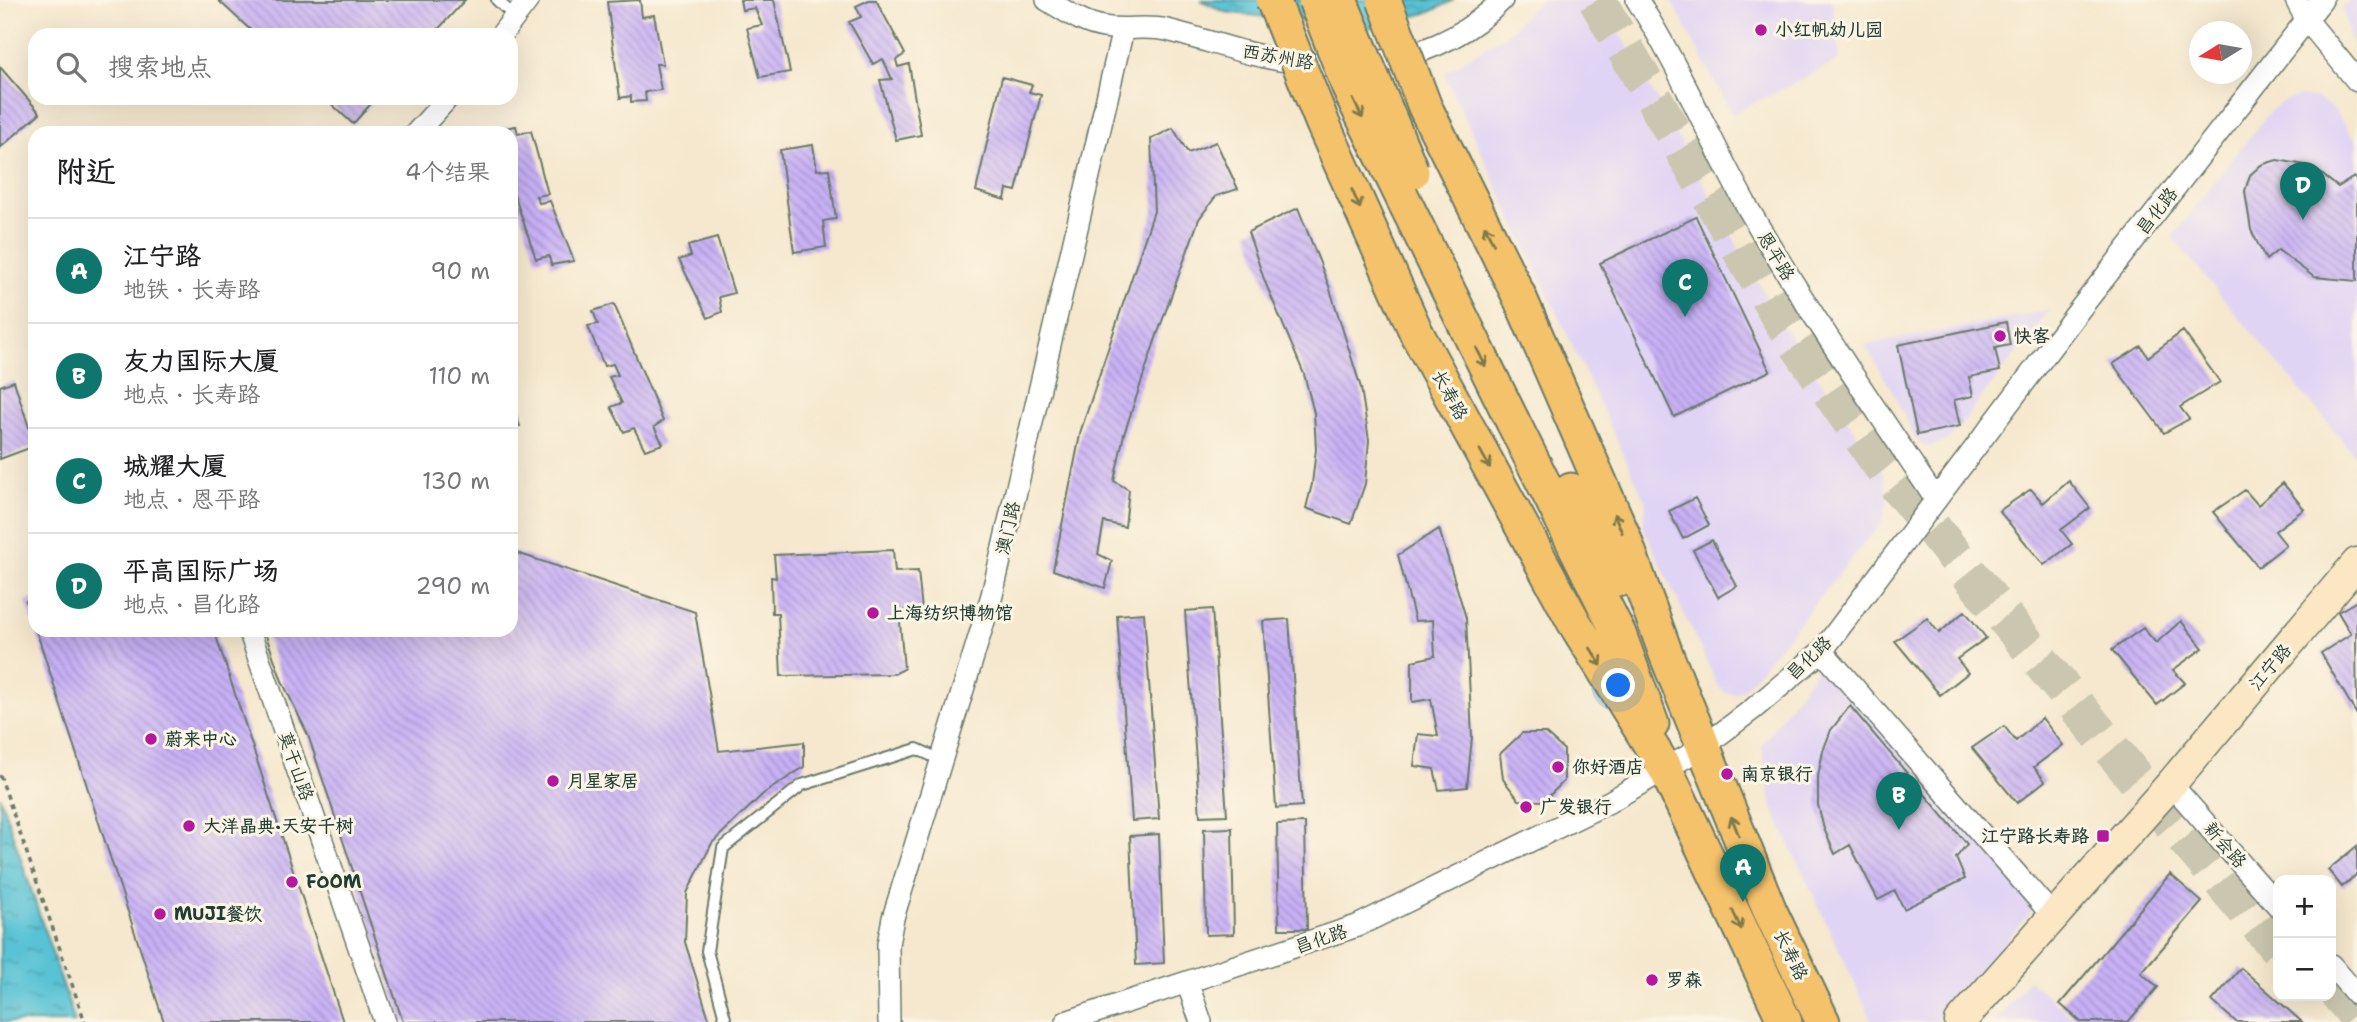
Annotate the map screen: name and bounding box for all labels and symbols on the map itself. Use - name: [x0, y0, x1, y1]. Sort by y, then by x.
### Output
- place label: 小红帆幼儿园: [1775, 18, 1883, 42]
- north arrow: [2189, 21, 2252, 84]
- marker: 小红帆幼儿园: [1753, 22, 1769, 38]
- street label: 西苏州路: [1240, 39, 1316, 75]
- one-way arrow: [1352, 98, 1366, 119]
- pin: D: [2280, 162, 2326, 220]
- street label: 昌化路: [2131, 182, 2183, 240]
- one-way arrow: [1350, 187, 1363, 209]
- one-way arrow: [1481, 225, 1495, 246]
- street label: 恩平路: [1752, 227, 1800, 285]
- pin: C: [1662, 259, 1708, 317]
- place label: 快客: [2014, 324, 2050, 348]
- marker: 快客: [1992, 328, 2008, 344]
- one-way arrow: [1474, 346, 1488, 367]
- street label: 长寿路: [1426, 366, 1474, 424]
- one-way arrow: [1478, 448, 1492, 468]
- street label: 澳门路: [990, 499, 1026, 557]
- one-way arrow: [1610, 513, 1623, 534]
- place label: 上海纺织博物馆: [887, 601, 1013, 625]
- marker: 上海纺织博物馆: [865, 605, 881, 621]
- street label: 昌化路: [1781, 631, 1837, 685]
- street label: 江宁路: [2243, 639, 2297, 695]
- one-way arrow: [1589, 647, 1603, 667]
- your location: [1601, 668, 1635, 702]
- place label: 蔚来中心: [165, 727, 237, 751]
- street label: 莫干山路: [273, 728, 319, 804]
- marker: 蔚来中心: [143, 731, 159, 747]
- place label: 你好酒店: [1572, 755, 1644, 779]
- marker: 你好酒店: [1550, 759, 1566, 775]
- place label: 南京银行: [1741, 762, 1813, 786]
- marker: 南京银行: [1719, 766, 1735, 782]
- place label: 月星家居: [567, 769, 639, 793]
- pin: B: [1876, 772, 1922, 830]
- marker: 月星家居: [545, 773, 561, 789]
- place label: 广发银行: [1540, 795, 1612, 819]
- marker: 广发银行: [1518, 799, 1534, 815]
- place label: 大洋晶典·天安千树: [203, 814, 353, 838]
- one-way arrow: [1728, 815, 1741, 837]
- street label: 新会路: [2198, 817, 2252, 873]
- marker: 大洋晶典·天安千树: [181, 818, 197, 834]
- place label: 江宁路长寿路: [1981, 824, 2089, 848]
- marker: 江宁路长寿路: [2095, 828, 2111, 844]
- pin: A: [1720, 844, 1766, 902]
- place label: FOOM: [306, 870, 362, 894]
- marker: FOOM: [284, 874, 300, 890]
- place label: MUJI餐饮: [174, 902, 262, 926]
- marker: MUJI餐饮: [152, 906, 168, 922]
- one-way arrow: [1731, 909, 1744, 931]
- street label: 昌化路: [1292, 919, 1350, 959]
- street label: 长寿路: [1768, 925, 1814, 985]
- place label: 罗森: [1666, 968, 1702, 992]
- marker: 罗森: [1644, 972, 1660, 988]

